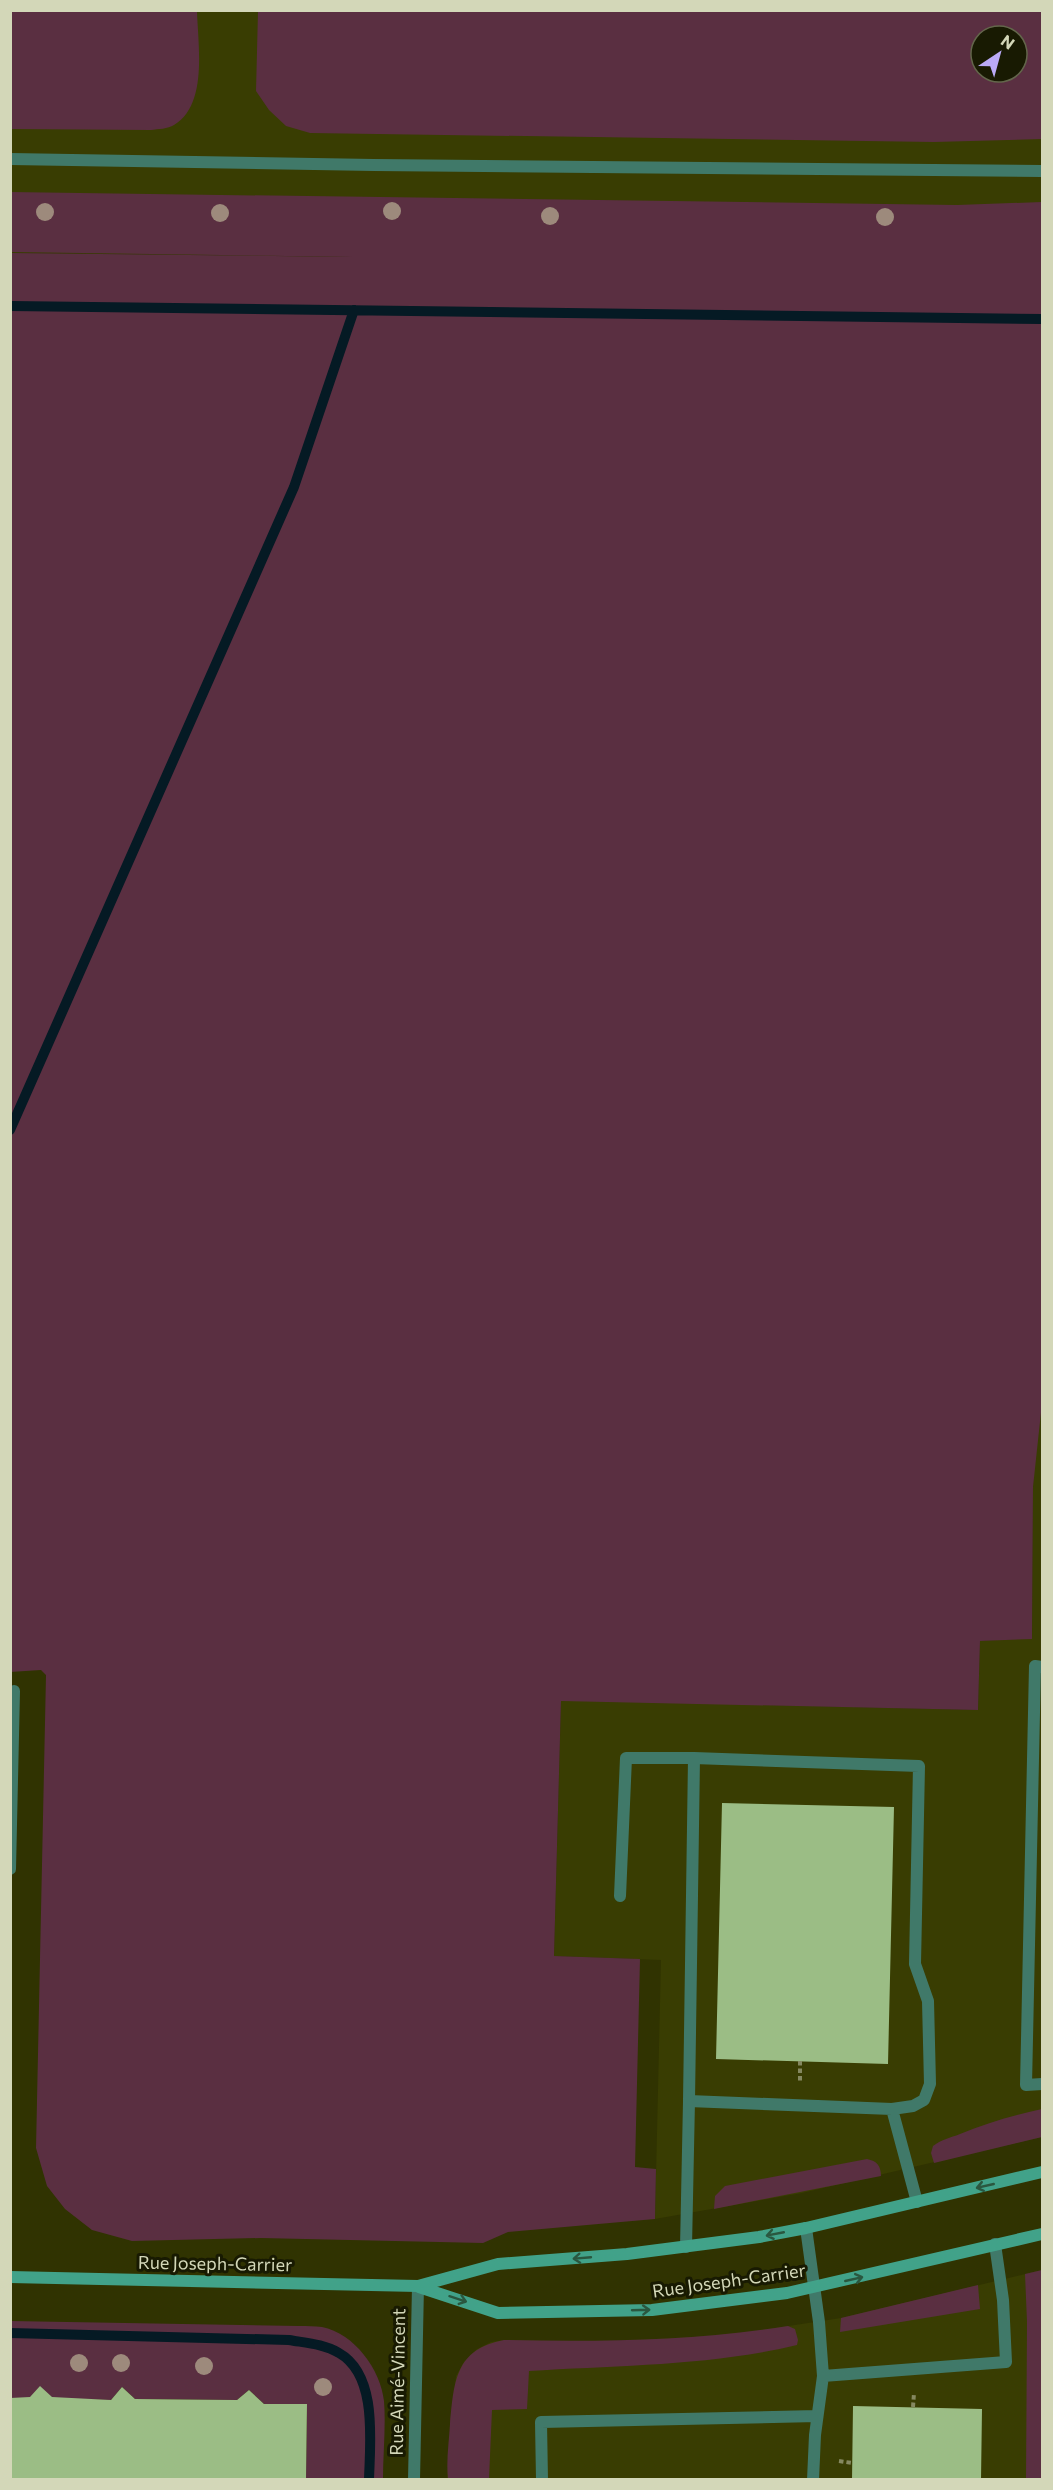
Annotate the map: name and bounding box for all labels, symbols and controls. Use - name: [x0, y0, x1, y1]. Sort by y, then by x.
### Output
- north arrow: [969, 24, 1029, 84]
- text: N: [998, 30, 1019, 53]
- one-way arrow: [976, 2180, 995, 2192]
- one-way arrow: [766, 2229, 785, 2240]
- street label: Rue Joseph-Carrier: [138, 2251, 292, 2275]
- one-way arrow: [572, 2253, 592, 2264]
- street label: Rue Joseph-Carrier: [651, 2258, 807, 2302]
- one-way arrow: [844, 2273, 864, 2284]
- one-way arrow: [448, 2295, 467, 2306]
- one-way arrow: [630, 2305, 650, 2316]
- street label: Rue Aimé-Vincent: [385, 2308, 409, 2456]

